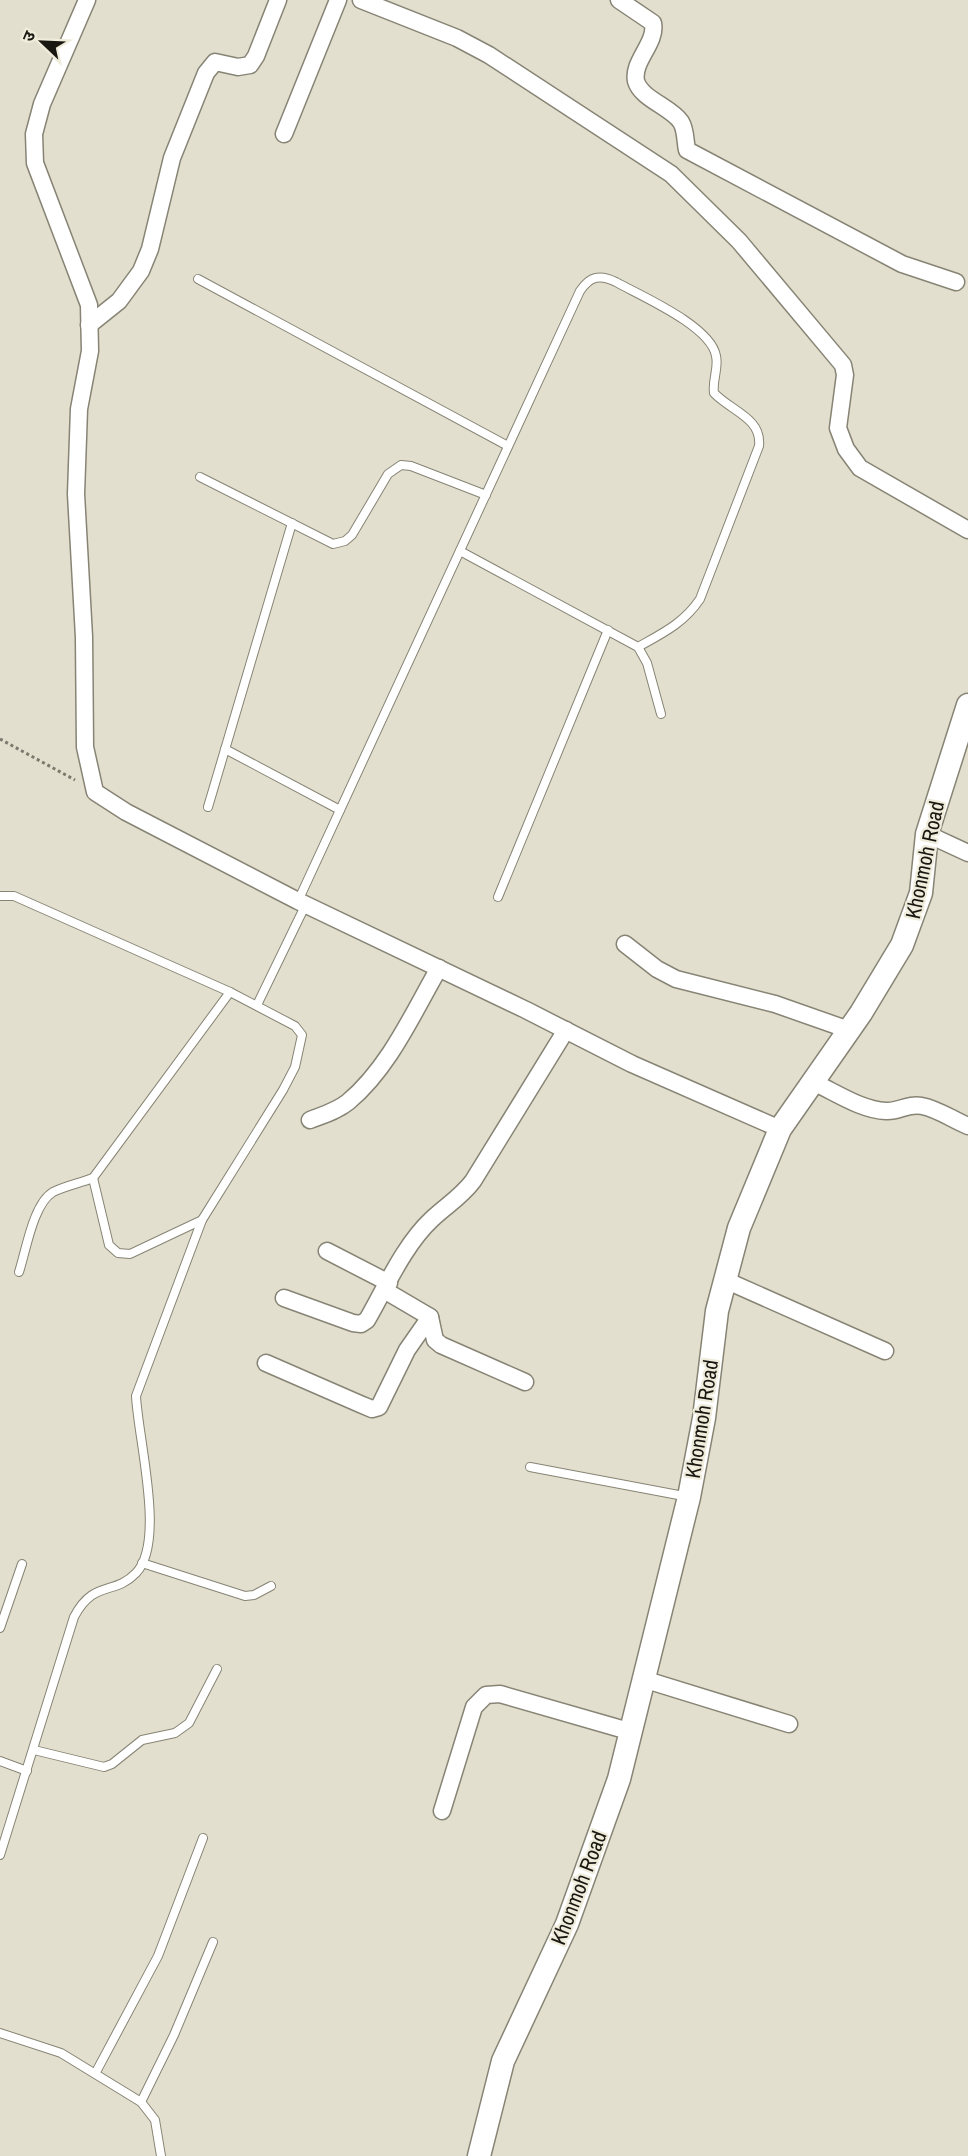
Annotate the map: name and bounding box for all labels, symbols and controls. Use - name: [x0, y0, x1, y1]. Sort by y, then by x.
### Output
- north arrow: [12, 12, 72, 72]
- text: उ: [16, 27, 40, 45]
- street label: Khonmoh Road: [898, 798, 951, 921]
- street label: Khonmoh Road: [678, 1358, 725, 1480]
- street label: Khonmoh Road: [544, 1827, 614, 1949]

